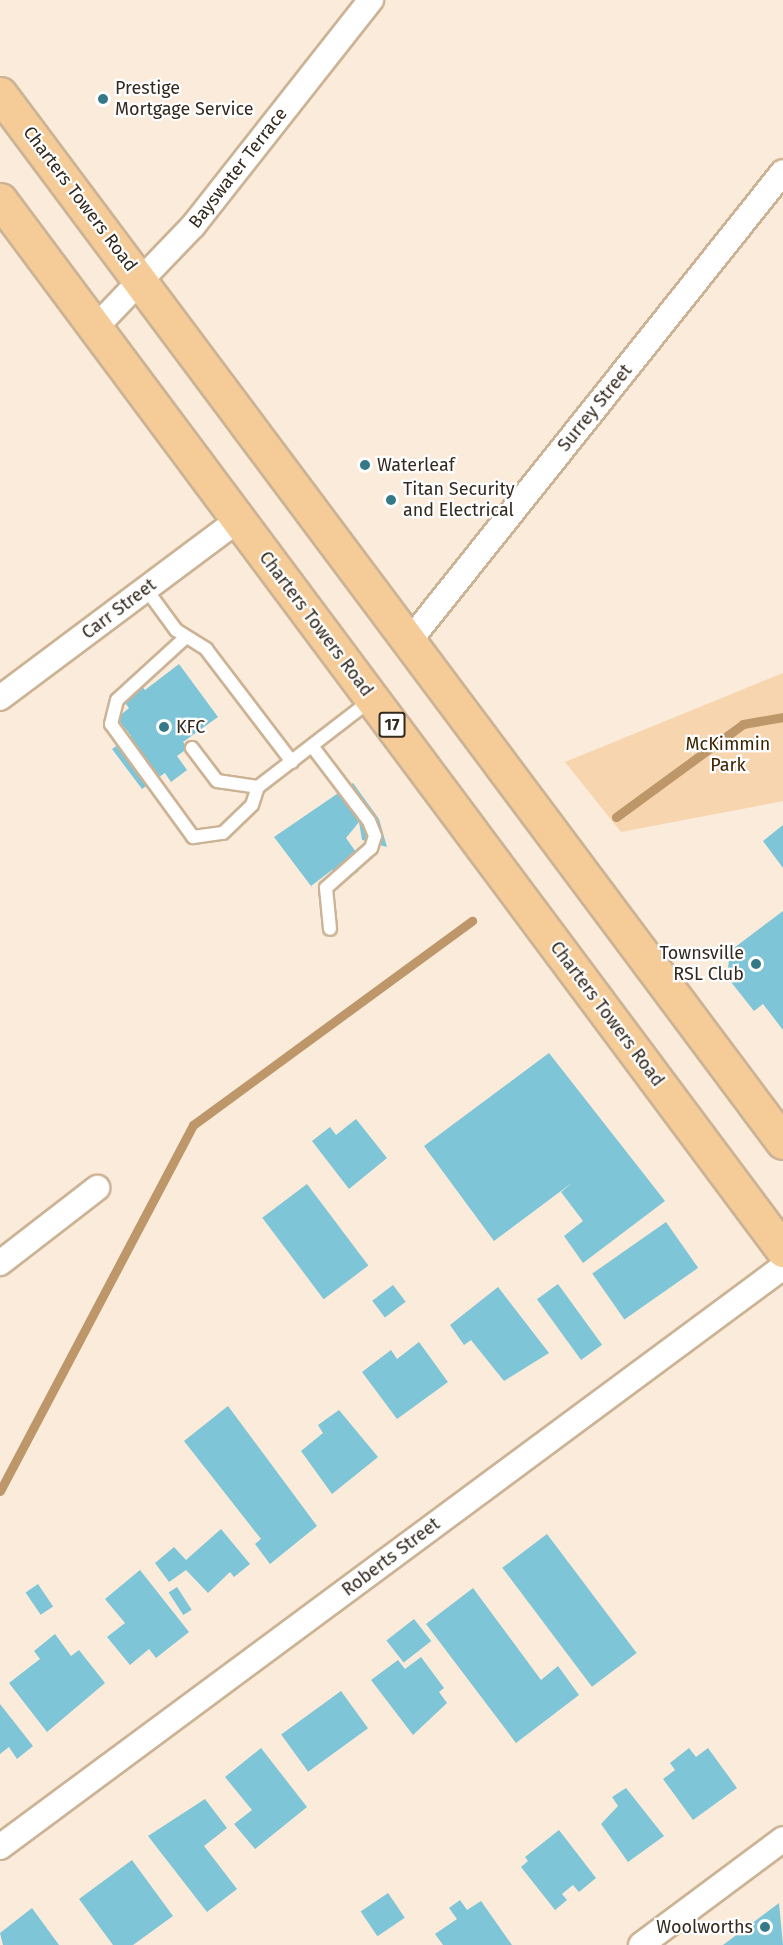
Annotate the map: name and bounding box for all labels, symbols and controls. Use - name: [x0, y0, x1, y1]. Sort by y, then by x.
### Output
- place label: Prestige Mortgage Service: [115, 78, 254, 121]
- marker: Prestige Mortgage Service: [96, 92, 110, 106]
- street label: Bayswater Terrace: [184, 103, 292, 233]
- street label: Charters Towers Road: [18, 122, 142, 276]
- street label: Surrey Street: [553, 360, 637, 456]
- place label: Waterleaf: [377, 454, 455, 476]
- marker: Waterleaf: [358, 458, 372, 472]
- place label: Titan Security and Electrical: [403, 479, 515, 522]
- marker: Titan Security and Electrical: [384, 493, 398, 507]
- street label: Charters Towers Road: [254, 547, 378, 701]
- street label: Carr Street: [78, 574, 160, 644]
- road number: 17: [378, 712, 406, 738]
- place label: KFC: [176, 716, 205, 738]
- marker: KFC: [157, 720, 171, 734]
- park label: McKimmin Park: [686, 734, 770, 777]
- street label: Charters Towers Road: [545, 937, 669, 1091]
- place label: Townsville RSL Club: [659, 943, 744, 986]
- marker: Townsville RSL Club: [749, 957, 763, 971]
- street label: Roberts Street: [338, 1513, 444, 1601]
- place label: Woolworths: [656, 1916, 753, 1938]
- marker: Woolworths: [758, 1920, 772, 1934]

